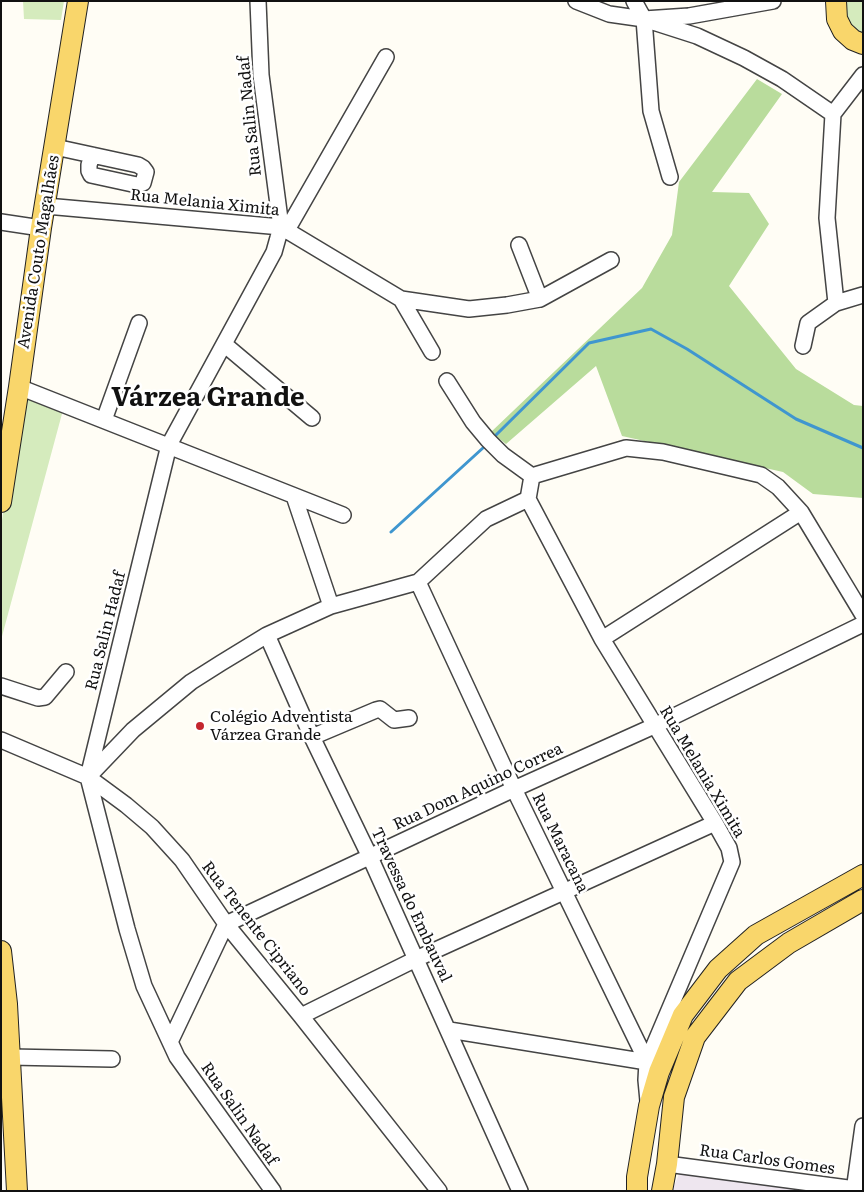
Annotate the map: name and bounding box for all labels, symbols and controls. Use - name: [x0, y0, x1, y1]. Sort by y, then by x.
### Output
- street label: Rua Salin Nadaf: [234, 55, 266, 177]
- street label: Avenida Couto Magalhães: [14, 154, 64, 350]
- street label: Rua Melania Ximita: [129, 186, 281, 220]
- district label: Várzea Grande: [111, 382, 305, 414]
- street label: Rua Salin Hadaf: [82, 570, 130, 692]
- street label: Rua Melania Ximita: [655, 703, 749, 841]
- place label: Colégio Adventista Várzea Grande: [210, 707, 353, 745]
- marker: Colégio Adventista Várzea Grande: [194, 720, 206, 732]
- street label: Rua Dom Aquino Correa: [390, 739, 566, 835]
- street label: Rua Maracana: [528, 790, 592, 896]
- street label: Travessa do Embauval: [367, 825, 455, 985]
- street label: Rua Tenente Cipriano: [197, 858, 315, 1000]
- street label: Rua Salin Nadaf: [196, 1059, 282, 1169]
- street label: Rua Carlos Gomes: [698, 1141, 836, 1179]

